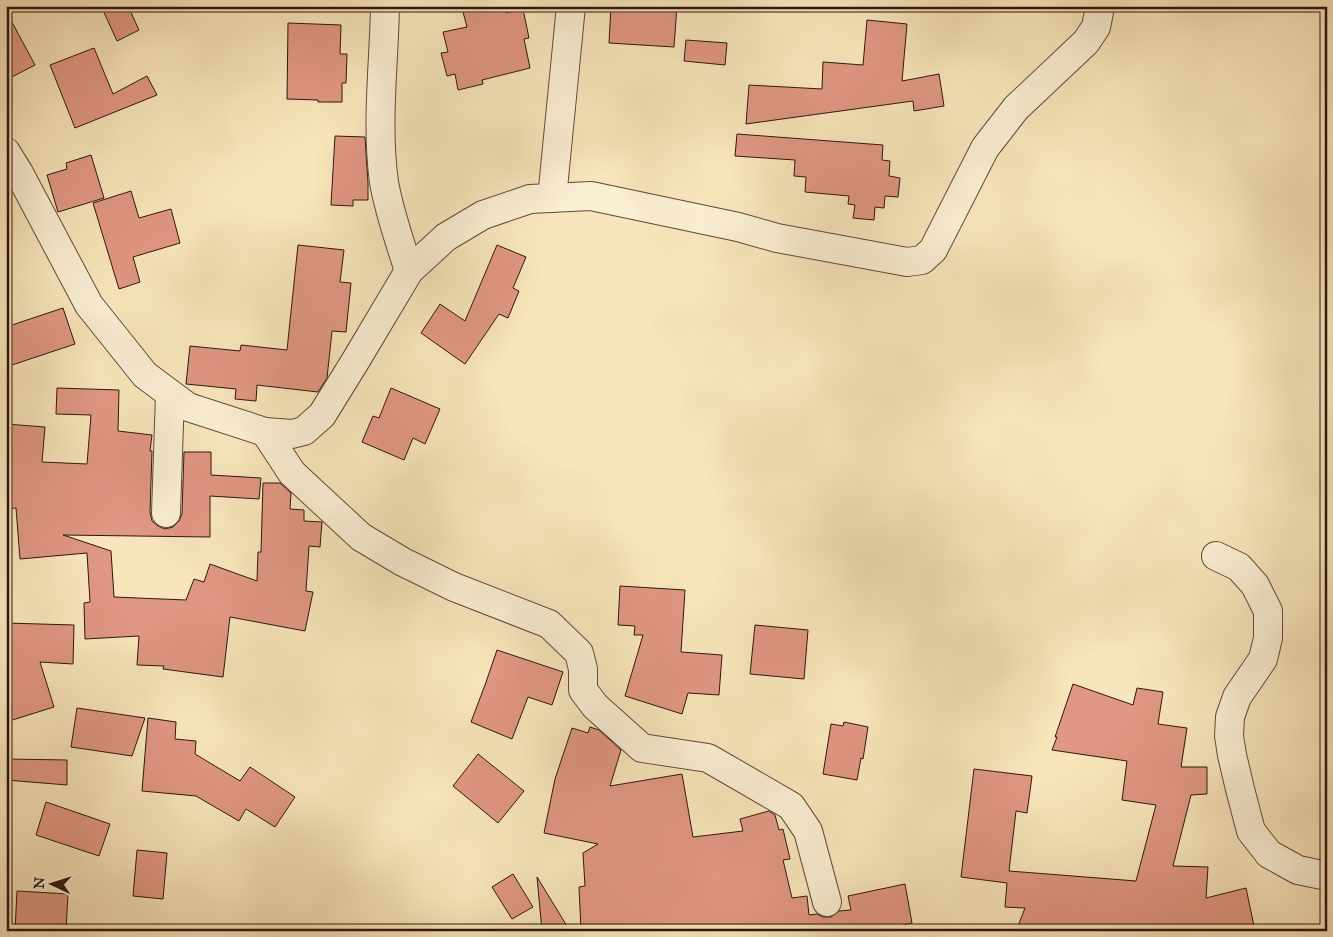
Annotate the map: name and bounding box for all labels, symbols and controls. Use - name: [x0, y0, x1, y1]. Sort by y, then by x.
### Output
- north arrow: [28, 860, 78, 910]
- text: N: [31, 876, 48, 890]

